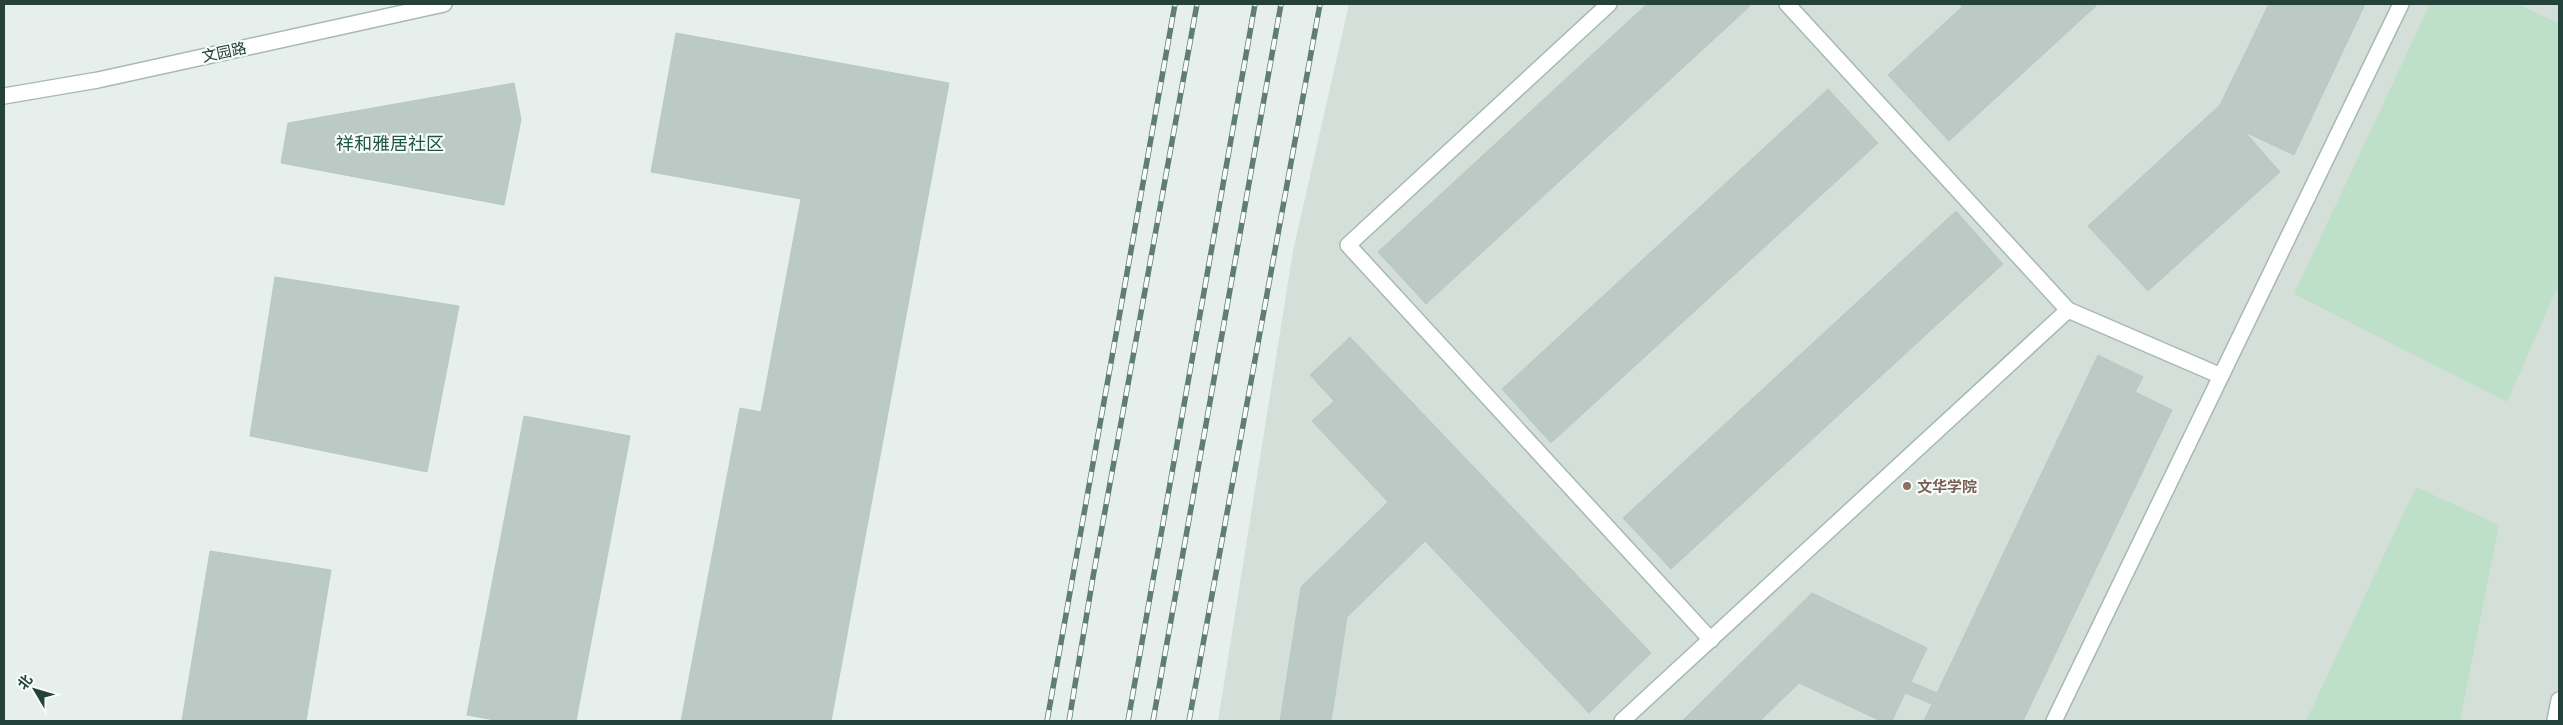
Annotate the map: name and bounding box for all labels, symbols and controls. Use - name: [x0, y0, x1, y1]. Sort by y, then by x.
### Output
- street label: 文园路: [200, 38, 248, 66]
- district label: 祥和雅居社区: [336, 132, 444, 155]
- place label: 文华学院: [1917, 477, 1977, 496]
- marker: 文华学院: [1901, 480, 1913, 492]
- north arrow: [10, 665, 60, 715]
- text: 北: [13, 671, 36, 693]

